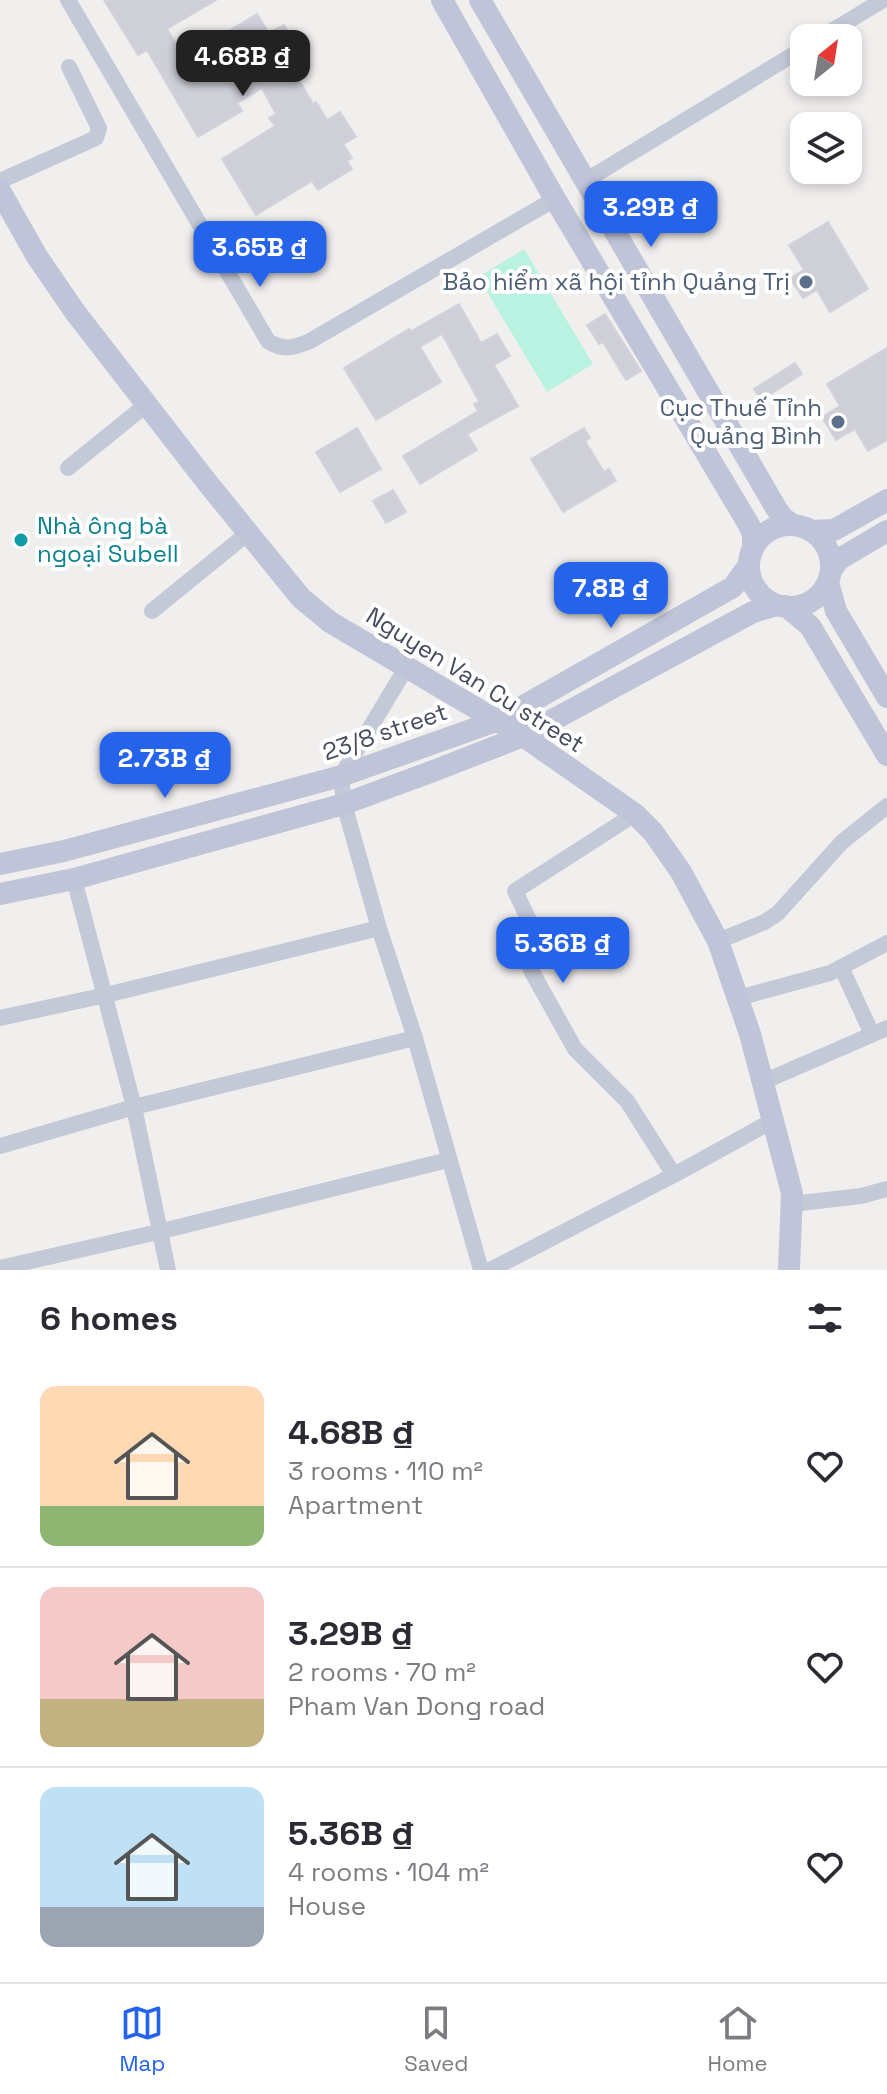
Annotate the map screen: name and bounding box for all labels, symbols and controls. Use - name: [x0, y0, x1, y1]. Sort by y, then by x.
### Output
- north arrow: [790, 24, 862, 96]
- map controls: [790, 24, 862, 184]
- pin: 4.68B ₫: [169, 30, 317, 98]
- text: 4.68B ₫: [194, 39, 292, 73]
- button: layers: [790, 112, 862, 184]
- pin: 3.29B ₫: [577, 181, 725, 249]
- text: 3.29B ₫: [602, 190, 700, 224]
- pin: 3.65B ₫: [186, 221, 334, 289]
- text: 3.65B ₫: [211, 230, 309, 264]
- place label: Bảo hiểm xã hội tỉnh Quảng Trị: [443, 266, 790, 297]
- marker: Bảo hiểm xã hội tỉnh Quảng Trị: [797, 273, 815, 291]
- place label: Cục Thuế Tỉnh Quảng Bình: [660, 392, 822, 451]
- marker: Cục Thuế Tỉnh Quảng Bình: [829, 413, 847, 431]
- place label: Nhà ông bà ngoại Subell: [37, 510, 179, 569]
- marker: Nhà ông bà ngoại Subell: [12, 531, 30, 549]
- pin: 7.8B ₫: [546, 562, 676, 630]
- text: 7.8B ₫: [572, 571, 650, 605]
- street label: Nguyen Van Cu street: [360, 600, 590, 759]
- street label: 23/8 street: [318, 696, 451, 767]
- pin: 2.73B ₫: [91, 732, 239, 800]
- text: 2.73B ₫: [118, 741, 212, 775]
- pin: 5.36B ₫: [489, 917, 637, 985]
- text: 5.36B ₫: [514, 926, 612, 960]
- icon: filters: [803, 1296, 847, 1340]
- text: 6 homes: [40, 1297, 178, 1340]
- text: 4.68B ₫: [288, 1411, 416, 1454]
- icon: home: [104, 1418, 200, 1514]
- icon: heart: [803, 1444, 847, 1488]
- text: 3 rooms · 110 m²: [288, 1454, 483, 1488]
- text: Apartment: [288, 1488, 423, 1522]
- text: 3.29B ₫: [288, 1612, 415, 1655]
- icon: home: [104, 1619, 200, 1715]
- icon: heart: [803, 1645, 847, 1689]
- text: 2 rooms · 70 m²: [288, 1655, 476, 1689]
- text: Pham Van Dong road: [288, 1689, 545, 1723]
- text: 5.36B ₫: [288, 1812, 415, 1855]
- icon: home: [104, 1819, 200, 1915]
- icon: heart: [803, 1845, 847, 1889]
- text: 4 rooms · 104 m²: [288, 1855, 489, 1889]
- text: House: [288, 1889, 366, 1923]
- tab: Map: [120, 2001, 165, 2077]
- tab: Saved: [404, 2001, 469, 2077]
- tab: Home: [708, 2001, 768, 2077]

